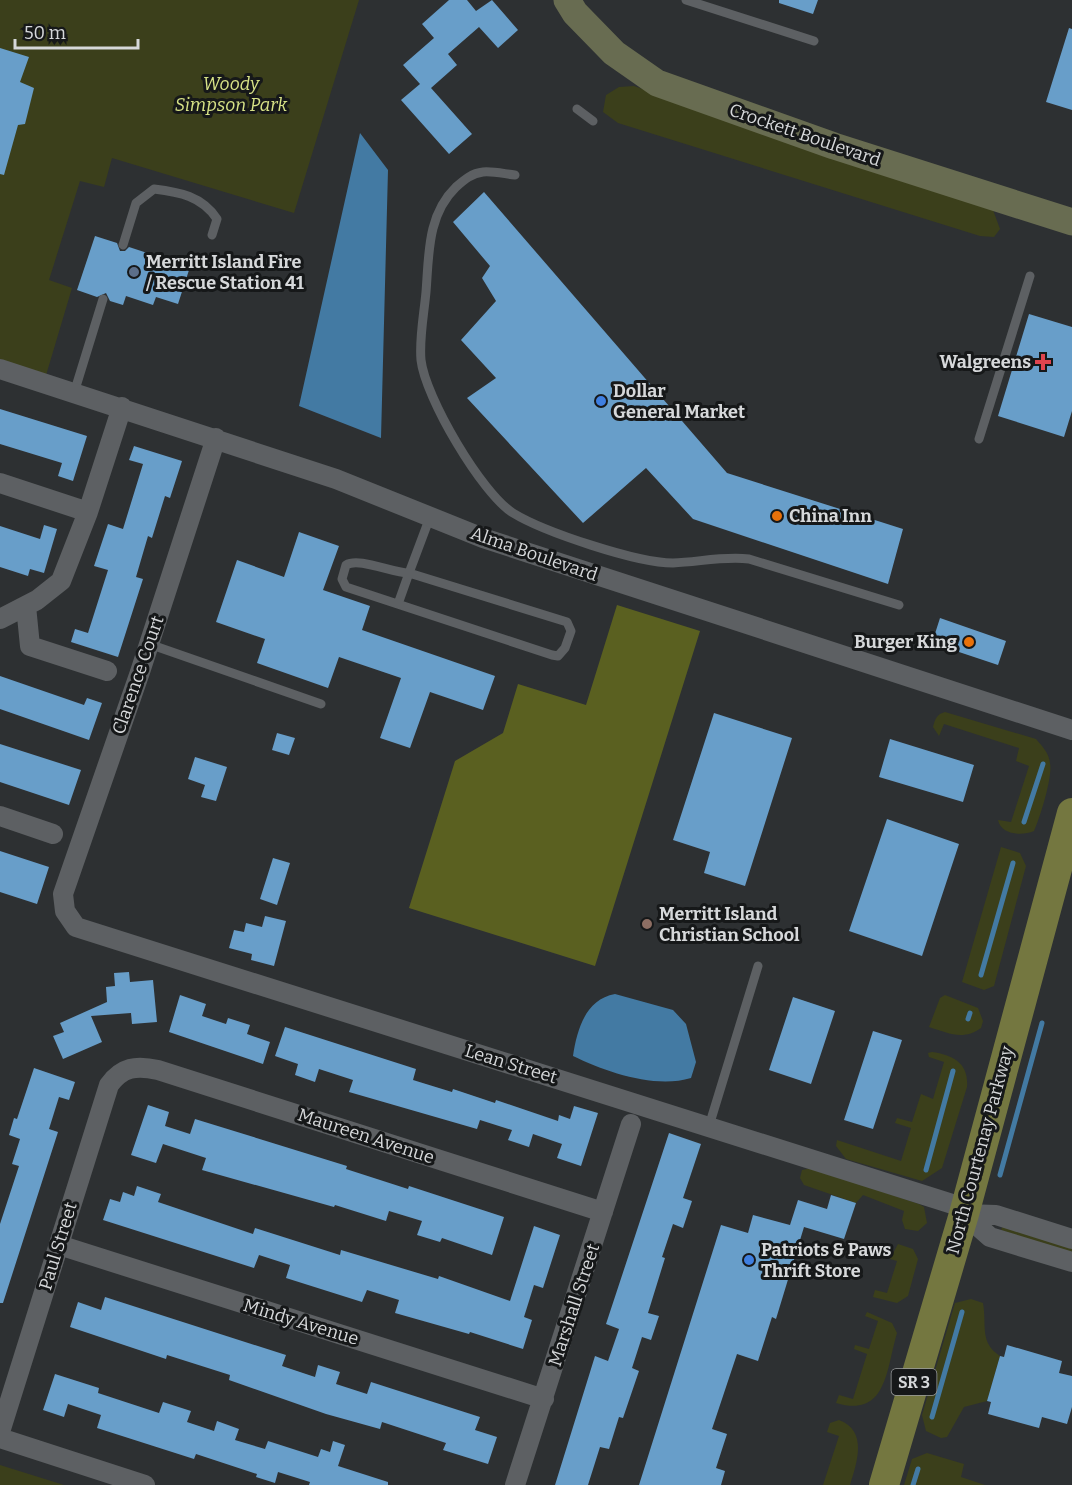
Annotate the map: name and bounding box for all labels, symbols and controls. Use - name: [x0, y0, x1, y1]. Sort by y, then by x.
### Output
- scale bar: [15, 12, 138, 50]
- text: 50 m: [24, 22, 66, 44]
- park label: Woody Simpson Park: [175, 73, 287, 116]
- street label: Crockett Boulevard: [726, 99, 884, 171]
- place label: Merritt Island Fire / Rescue Station 41: [145, 251, 304, 294]
- marker: Merritt Island Fire / Rescue Station 41: [127, 265, 141, 279]
- place label: Walgreens: [940, 351, 1031, 373]
- marker: Walgreens: [1036, 355, 1050, 369]
- place label: Dollar General Market: [613, 380, 745, 423]
- marker: Dollar General Market: [594, 394, 608, 408]
- place label: China Inn: [789, 505, 872, 527]
- marker: China Inn: [770, 509, 784, 523]
- street label: Alma Boulevard: [467, 522, 601, 586]
- street label: Clarence Court: [107, 612, 169, 737]
- place label: Burger King: [854, 631, 958, 653]
- marker: Burger King: [962, 635, 976, 649]
- place label: Merritt Island Christian School: [659, 903, 800, 946]
- marker: Merritt Island Christian School: [640, 917, 654, 931]
- street label: Lean Street: [462, 1040, 560, 1089]
- street label: North Courtenay Parkway: [942, 1043, 1019, 1256]
- street label: Maureen Avenue: [295, 1104, 437, 1168]
- street label: Paul Street: [34, 1199, 82, 1293]
- place label: Patriots & Paws Thrift Store: [761, 1239, 892, 1282]
- street label: Marshall Street: [544, 1240, 604, 1369]
- marker: Patriots & Paws Thrift Store: [742, 1253, 756, 1267]
- street label: Mindy Avenue: [241, 1294, 361, 1350]
- road number: SR 3: [892, 1369, 936, 1395]

